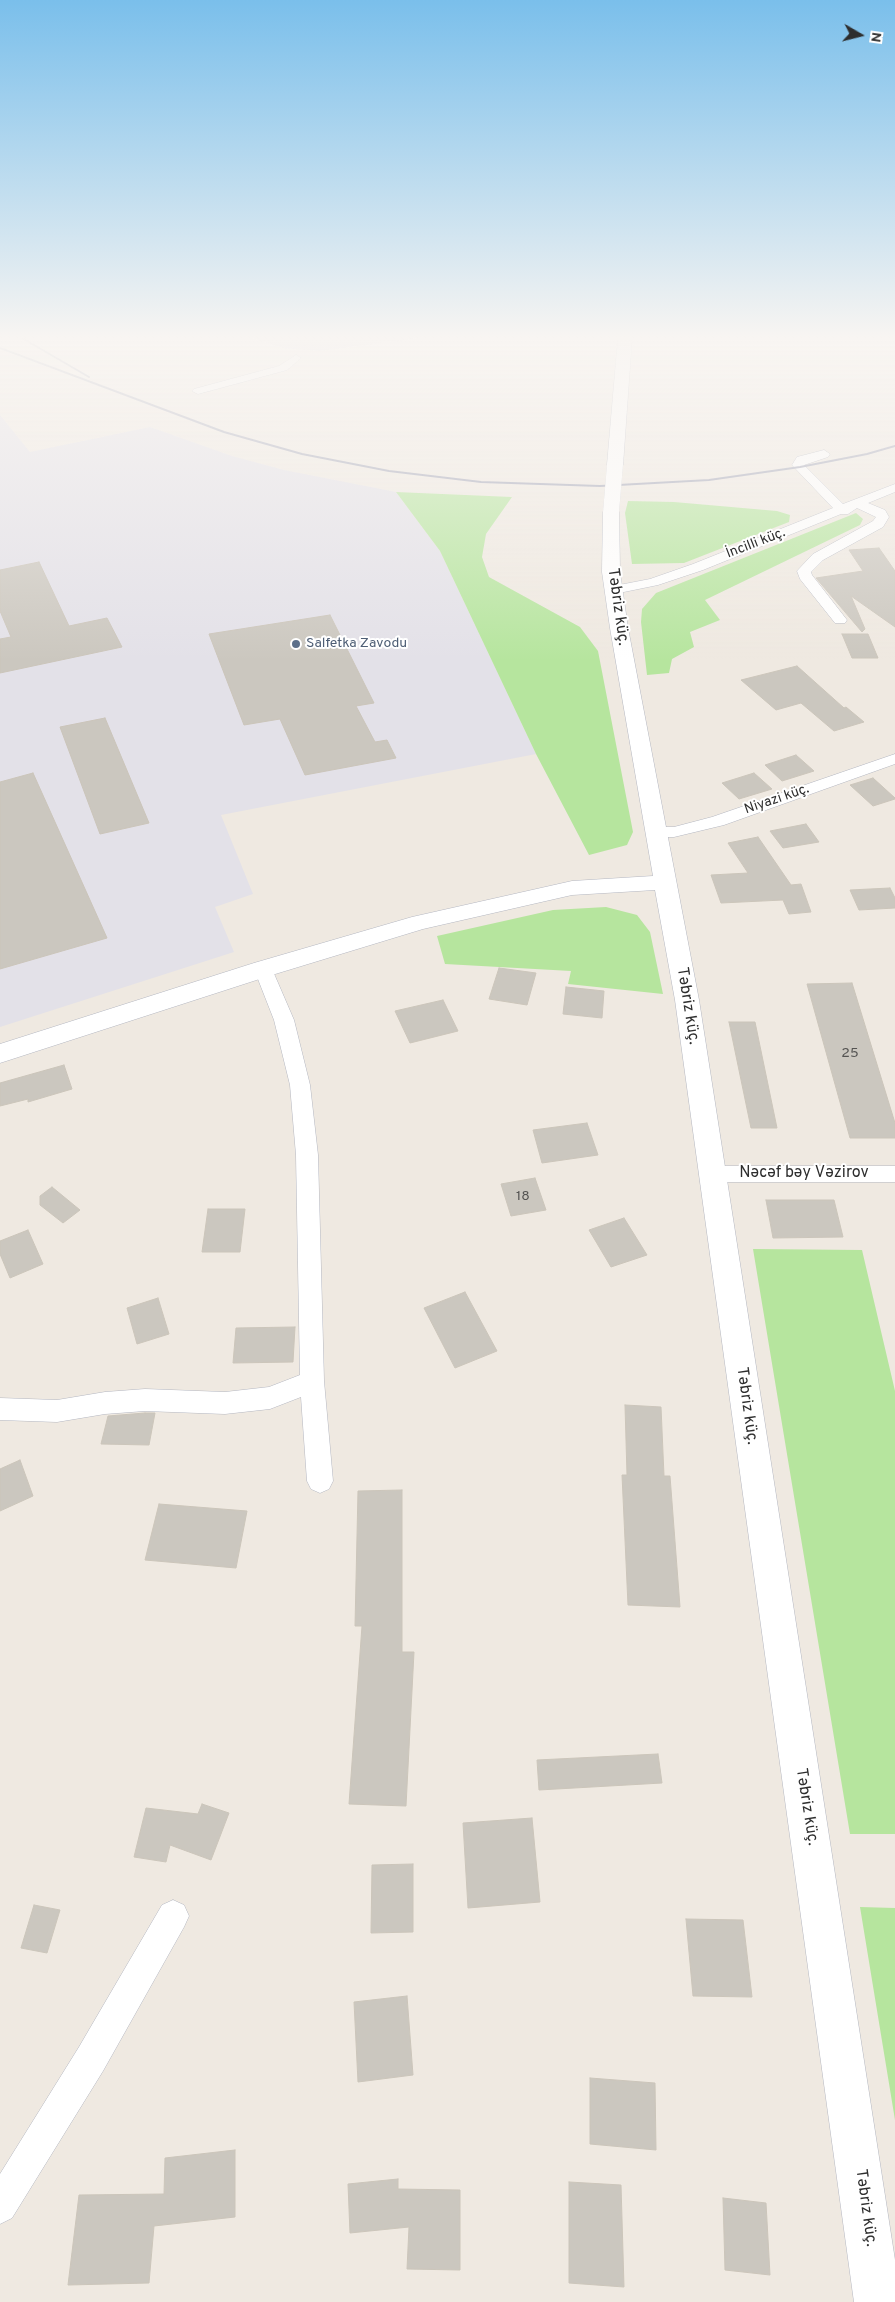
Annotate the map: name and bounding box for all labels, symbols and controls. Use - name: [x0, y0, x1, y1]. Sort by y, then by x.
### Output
- north arrow: [835, 10, 885, 60]
- text: N: [866, 31, 884, 43]
- street label: İncilli küç.: [724, 525, 788, 563]
- street label: Təbriz küç.: [602, 567, 632, 647]
- place label: Salfetka Zavodu: [306, 636, 407, 652]
- marker: Salfetka Zavodu: [290, 638, 302, 650]
- street label: Niyazi küç.: [742, 781, 812, 819]
- street label: Təbriz küç.: [671, 966, 703, 1046]
- house number: 25: [841, 1046, 859, 1062]
- street label: Nəcəf bəy Vəzirov: [739, 1164, 869, 1184]
- house number: 18: [516, 1189, 530, 1205]
- street label: Təbriz küç.: [731, 1366, 761, 1446]
- street label: Təbriz küç.: [790, 1767, 822, 1847]
- street label: Təbriz küç.: [850, 2168, 880, 2248]

